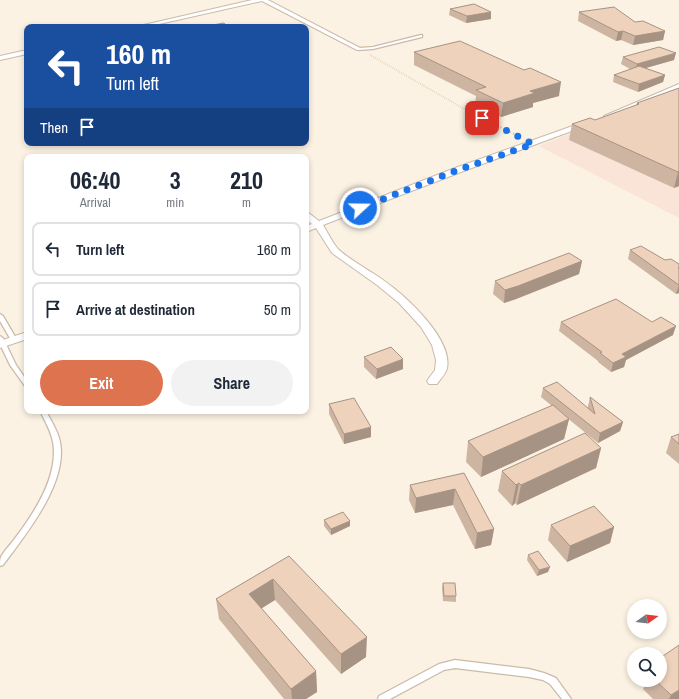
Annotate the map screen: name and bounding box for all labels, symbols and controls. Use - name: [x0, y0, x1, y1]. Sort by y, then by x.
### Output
- text: 160 m: [106, 35, 171, 73]
- icon: left: [40, 40, 92, 92]
- text: Turn left: [106, 71, 159, 96]
- pin: [465, 101, 499, 135]
- icon: arrive: [471, 107, 493, 129]
- icon: arrive: [76, 116, 98, 138]
- text: Then: [40, 117, 68, 138]
- text: 06:40: [70, 164, 120, 196]
- text: 3: [170, 164, 181, 196]
- text: 210: [230, 164, 263, 196]
- position arrow: [339, 187, 381, 229]
- text: Arrival: [80, 194, 111, 211]
- text: min: [166, 194, 184, 211]
- text: m: [242, 194, 251, 211]
- icon: left: [42, 238, 64, 260]
- text: Turn left: [76, 239, 124, 260]
- text: 160 m: [257, 239, 291, 260]
- icon: arrive: [42, 298, 64, 320]
- text: Arrive at destination: [76, 299, 195, 320]
- text: 50 m: [264, 299, 291, 320]
- button: Exit: [40, 360, 163, 406]
- button: Share: [171, 360, 293, 406]
- north arrow: [627, 599, 667, 639]
- map controls: [627, 599, 667, 687]
- button: search: [627, 647, 667, 687]

